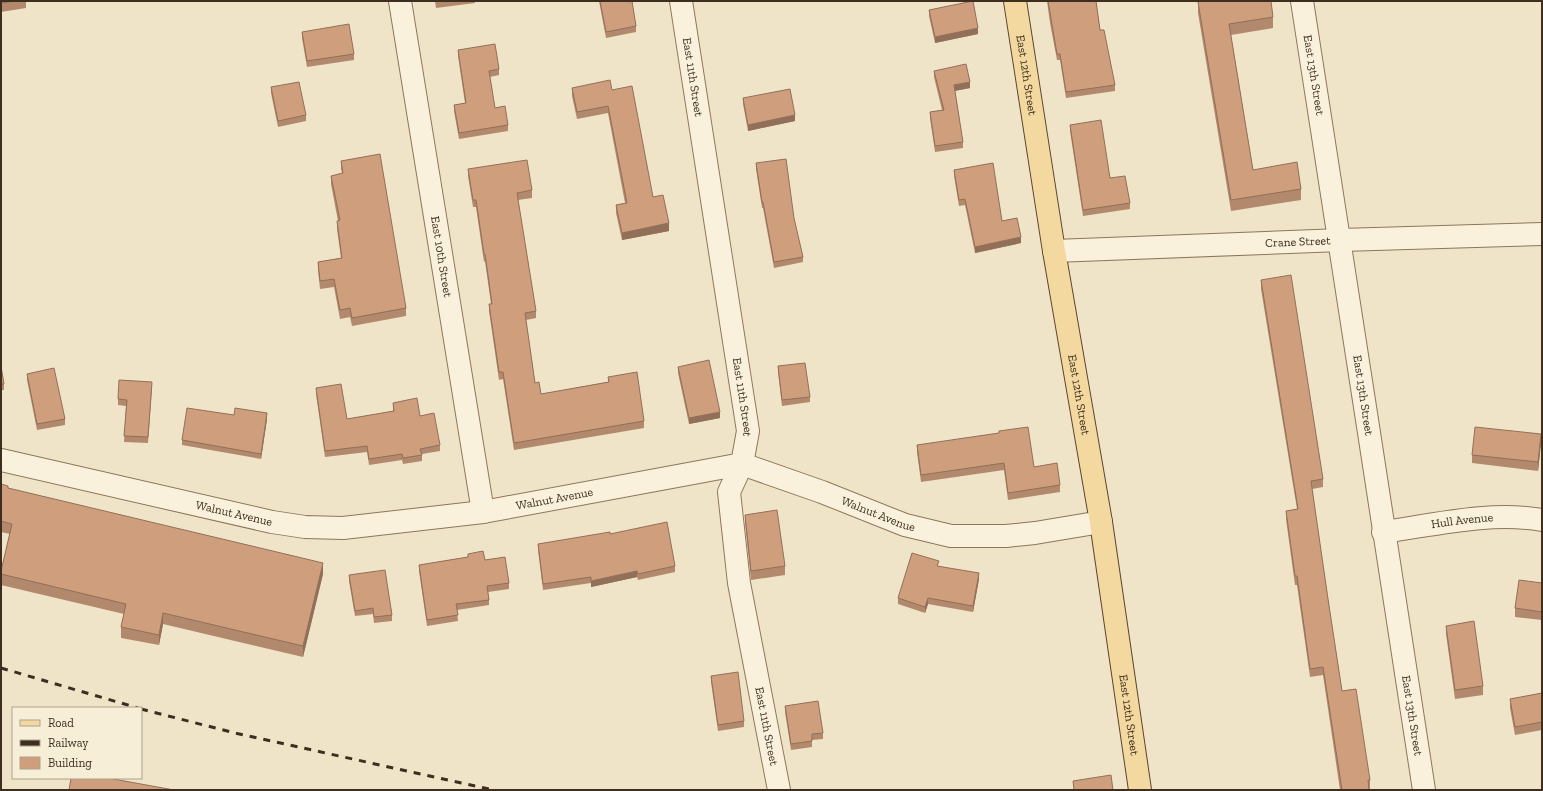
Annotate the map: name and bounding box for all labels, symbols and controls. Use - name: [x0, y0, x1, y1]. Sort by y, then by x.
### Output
- street label: East 12th Street: [1013, 34, 1040, 117]
- street label: East 13th Street: [1301, 34, 1327, 117]
- street label: East 11th Street: [680, 36, 706, 118]
- street label: East 10th Street: [428, 215, 455, 299]
- street label: Crane Street: [1265, 233, 1331, 250]
- street label: East 12th Street: [1065, 353, 1093, 437]
- street label: East 13th Street: [1350, 354, 1376, 437]
- street label: East 11th Street: [730, 357, 755, 439]
- street label: Walnut Avenue: [515, 485, 595, 513]
- street label: Walnut Avenue: [839, 493, 917, 534]
- street label: Walnut Avenue: [194, 498, 274, 529]
- street label: Hull Avenue: [1430, 510, 1494, 531]
- street label: East 12th Street: [1116, 674, 1142, 757]
- street label: East 13th Street: [1399, 674, 1426, 757]
- street label: East 11th Street: [752, 686, 781, 767]
- legend: [12, 707, 142, 779]
- text: Road: [48, 716, 74, 730]
- text: Railway: [48, 736, 89, 750]
- text: Building: [48, 756, 92, 770]

